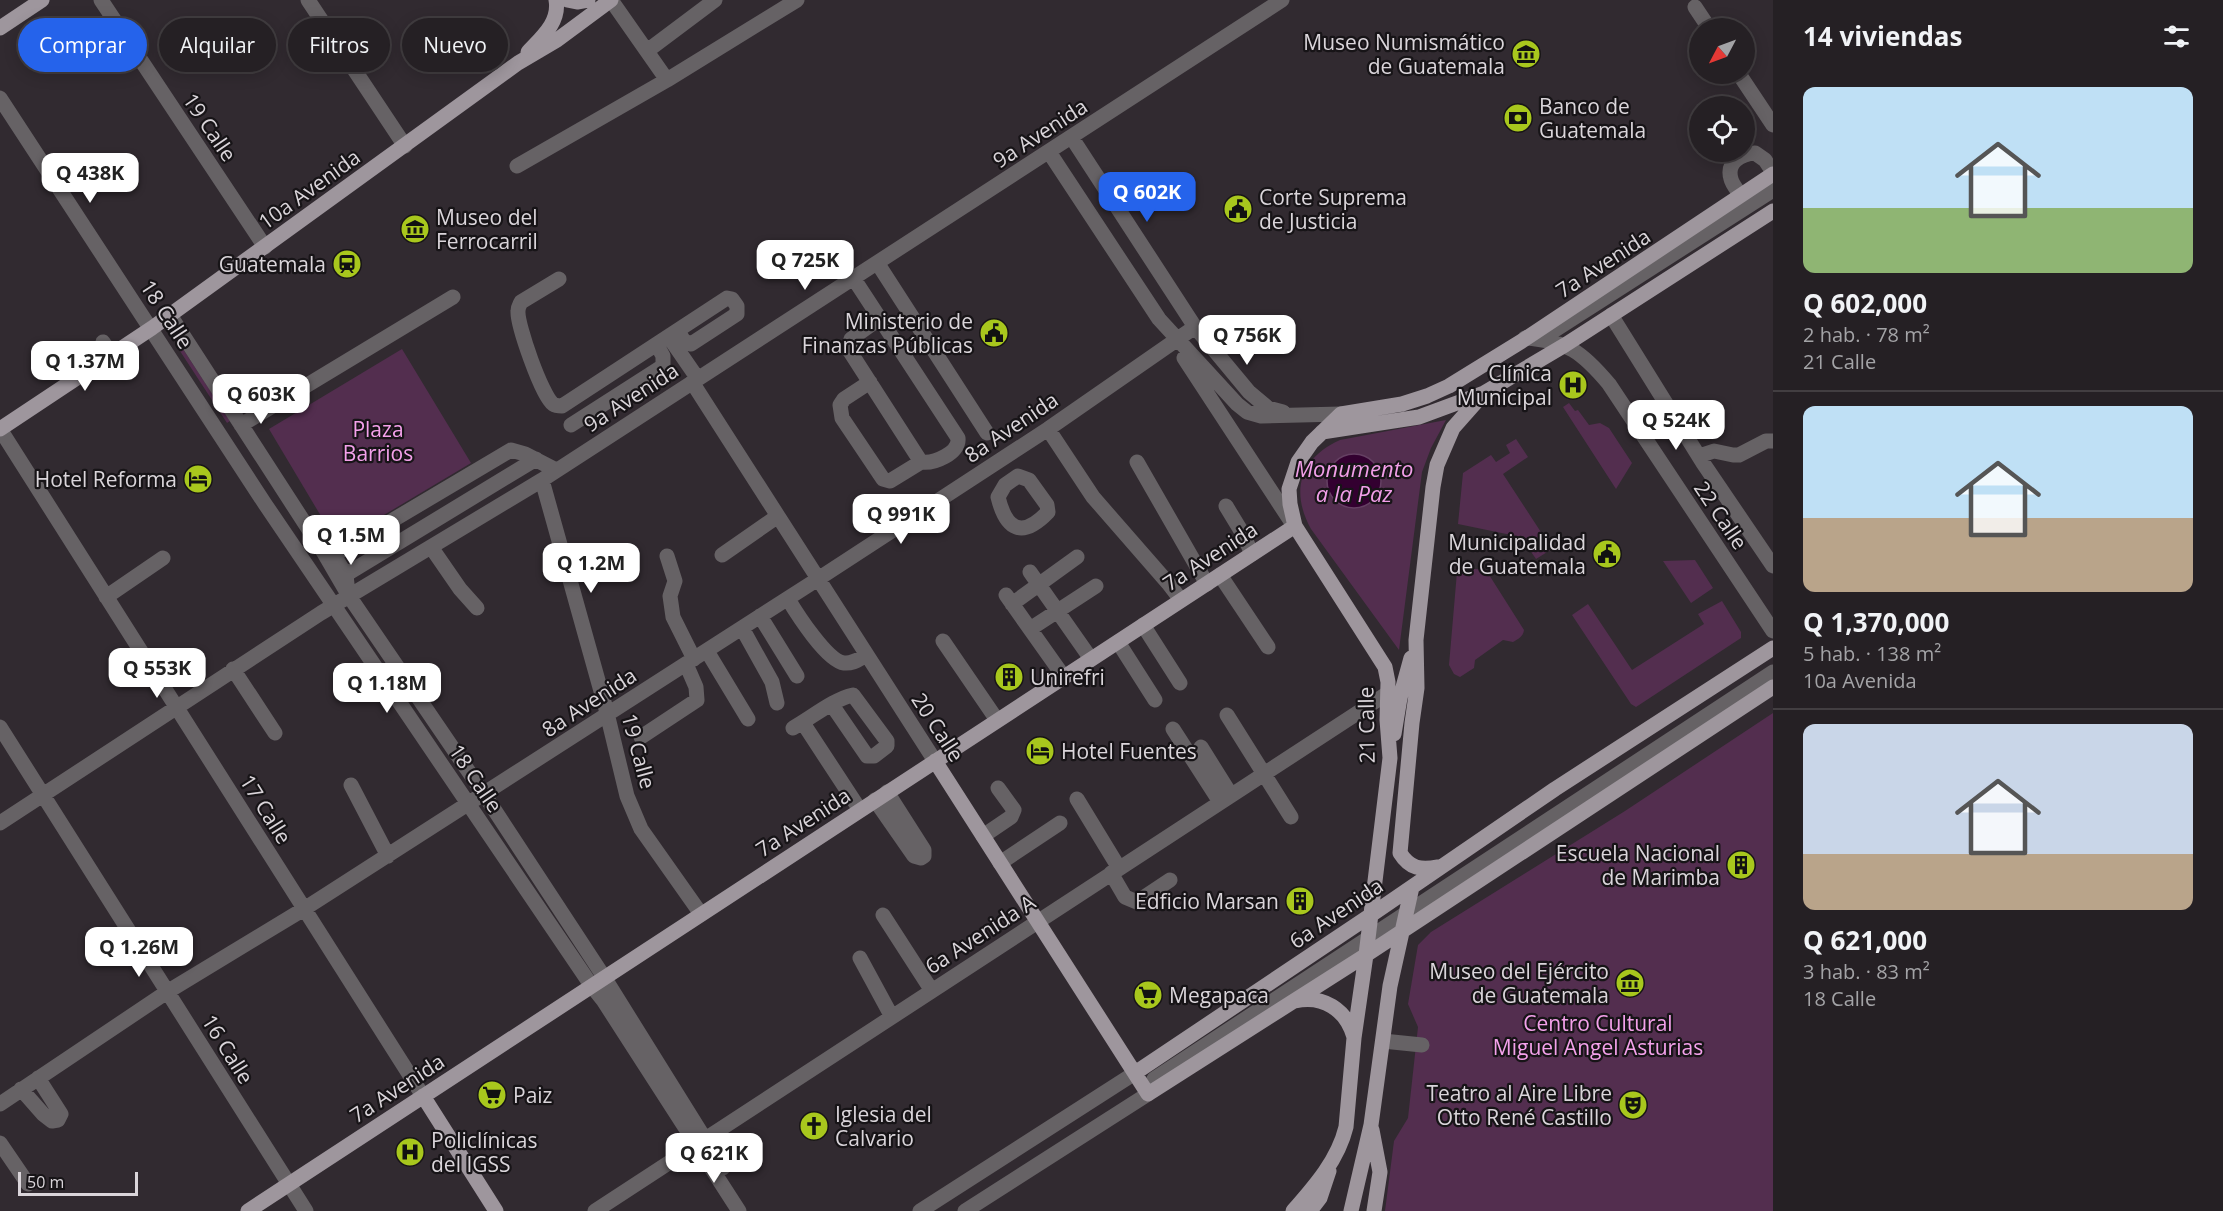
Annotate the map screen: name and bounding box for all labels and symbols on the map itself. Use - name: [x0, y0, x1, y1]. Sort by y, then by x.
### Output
- north arrow: [1689, 18, 1755, 84]
- place label: Museo Numismático de Guatemala: [1303, 28, 1505, 80]
- museum icon: Museo Numismático de Guatemala: [1510, 38, 1542, 70]
- street label: 19 Calle: [177, 87, 243, 167]
- street label: 9a Avenida: [987, 92, 1093, 174]
- place label: Banco de Guatemala: [1539, 92, 1646, 144]
- bank icon: Banco de Guatemala: [1502, 102, 1534, 134]
- street label: 10a Avenida: [252, 143, 366, 235]
- pin: Q 438K: [41, 153, 139, 204]
- pin: Q 602K: [1098, 172, 1196, 223]
- place label: Corte Suprema de Justicia: [1259, 183, 1407, 235]
- public building icon: Corte Suprema de Justicia: [1222, 193, 1254, 225]
- place label: Museo del Ferrocarril: [436, 203, 538, 255]
- museum icon: Museo del Ferrocarril: [399, 213, 431, 245]
- street label: 7a Avenida: [1550, 222, 1656, 304]
- pin: Q 725K: [756, 240, 854, 291]
- station icon: Guatemala: [331, 248, 363, 280]
- place label: Guatemala: [219, 250, 326, 278]
- street label: 18 Calle: [134, 274, 200, 354]
- place label: Ministerio de Finanzas Públicas: [802, 307, 973, 359]
- pin: Q 756K: [1198, 315, 1296, 366]
- public building icon: Ministerio de Finanzas Públicas: [978, 317, 1010, 349]
- pin: Q 1.37M: [30, 341, 140, 392]
- street label: 9a Avenida: [578, 356, 684, 438]
- place label: Clínica Municipal: [1457, 359, 1552, 411]
- hospital icon: Clínica Municipal: [1557, 369, 1589, 401]
- pin: Q 603K: [212, 374, 310, 425]
- street label: 8a Avenida: [959, 385, 1063, 469]
- pin: Q 524K: [1627, 400, 1725, 451]
- park label: Plaza Barrios: [343, 415, 413, 467]
- water label: Monumento a la Paz: [1295, 453, 1413, 508]
- hotel icon: Hotel Reforma: [182, 463, 214, 495]
- place label: Hotel Reforma: [35, 465, 177, 493]
- street label: 22 Calle: [1688, 475, 1754, 555]
- pin: Q 991K: [852, 494, 950, 545]
- pin: Q 1.5M: [302, 515, 400, 566]
- street label: 7a Avenida: [1157, 515, 1263, 597]
- place label: Municipalidad de Guatemala: [1448, 528, 1586, 580]
- public building icon: Municipalidad de Guatemala: [1591, 538, 1623, 570]
- pin: Q 1.2M: [542, 543, 640, 594]
- pin: Q 553K: [108, 648, 206, 699]
- street label: 8a Avenida: [536, 661, 642, 743]
- building icon: Unirefri: [993, 661, 1025, 693]
- pin: Q 1.18M: [332, 663, 442, 714]
- place label: Unirefri: [1030, 663, 1105, 691]
- street label: 21 Calle: [1351, 686, 1381, 764]
- street label: 20 Calle: [905, 687, 971, 767]
- street label: 19 Calle: [616, 710, 662, 792]
- hotel icon: Hotel Fuentes: [1024, 735, 1056, 767]
- place label: Hotel Fuentes: [1061, 737, 1197, 765]
- street label: 18 Calle: [443, 738, 509, 818]
- street label: 17 Calle: [234, 769, 298, 849]
- street label: 7a Avenida: [750, 781, 856, 863]
- place label: Escuela Nacional de Marimba: [1556, 839, 1720, 891]
- building icon: Escuela Nacional de Marimba: [1725, 849, 1757, 881]
- street label: 6a Avenida: [1284, 871, 1388, 955]
- building icon: Edficio Marsan: [1284, 885, 1316, 917]
- place label: Edficio Marsan: [1135, 887, 1279, 915]
- street label: 6a Avenida A: [919, 888, 1041, 980]
- pin: Q 1.26M: [84, 927, 194, 978]
- place label: Museo del Ejército de Guatemala: [1429, 957, 1609, 1009]
- museum icon: Museo del Ejército de Guatemala: [1614, 967, 1646, 999]
- supermarket icon: Megapaca: [1132, 979, 1164, 1011]
- place label: Megapaca: [1169, 981, 1269, 1009]
- street label: 16 Calle: [196, 1009, 260, 1089]
- park label: Centro Cultural Miguel Angel Asturias: [1493, 1009, 1703, 1061]
- street label: 7a Avenida: [344, 1047, 450, 1129]
- supermarket icon: Paiz: [476, 1079, 508, 1111]
- place label: Teatro al Aire Libre Otto René Castillo: [1426, 1079, 1612, 1131]
- place label: Paiz: [513, 1081, 553, 1109]
- theatre icon: Teatro al Aire Libre Otto René Castillo: [1617, 1089, 1649, 1121]
- place label: Iglesia del Calvario: [835, 1100, 932, 1152]
- church icon: Iglesia del Calvario: [798, 1110, 830, 1142]
- place label: Policlínicas del IGSS: [431, 1126, 537, 1178]
- pin: Q 621K: [665, 1133, 763, 1184]
- hospital icon: Policlínicas del IGSS: [394, 1136, 426, 1168]
- scale bar: [18, 1169, 138, 1196]

